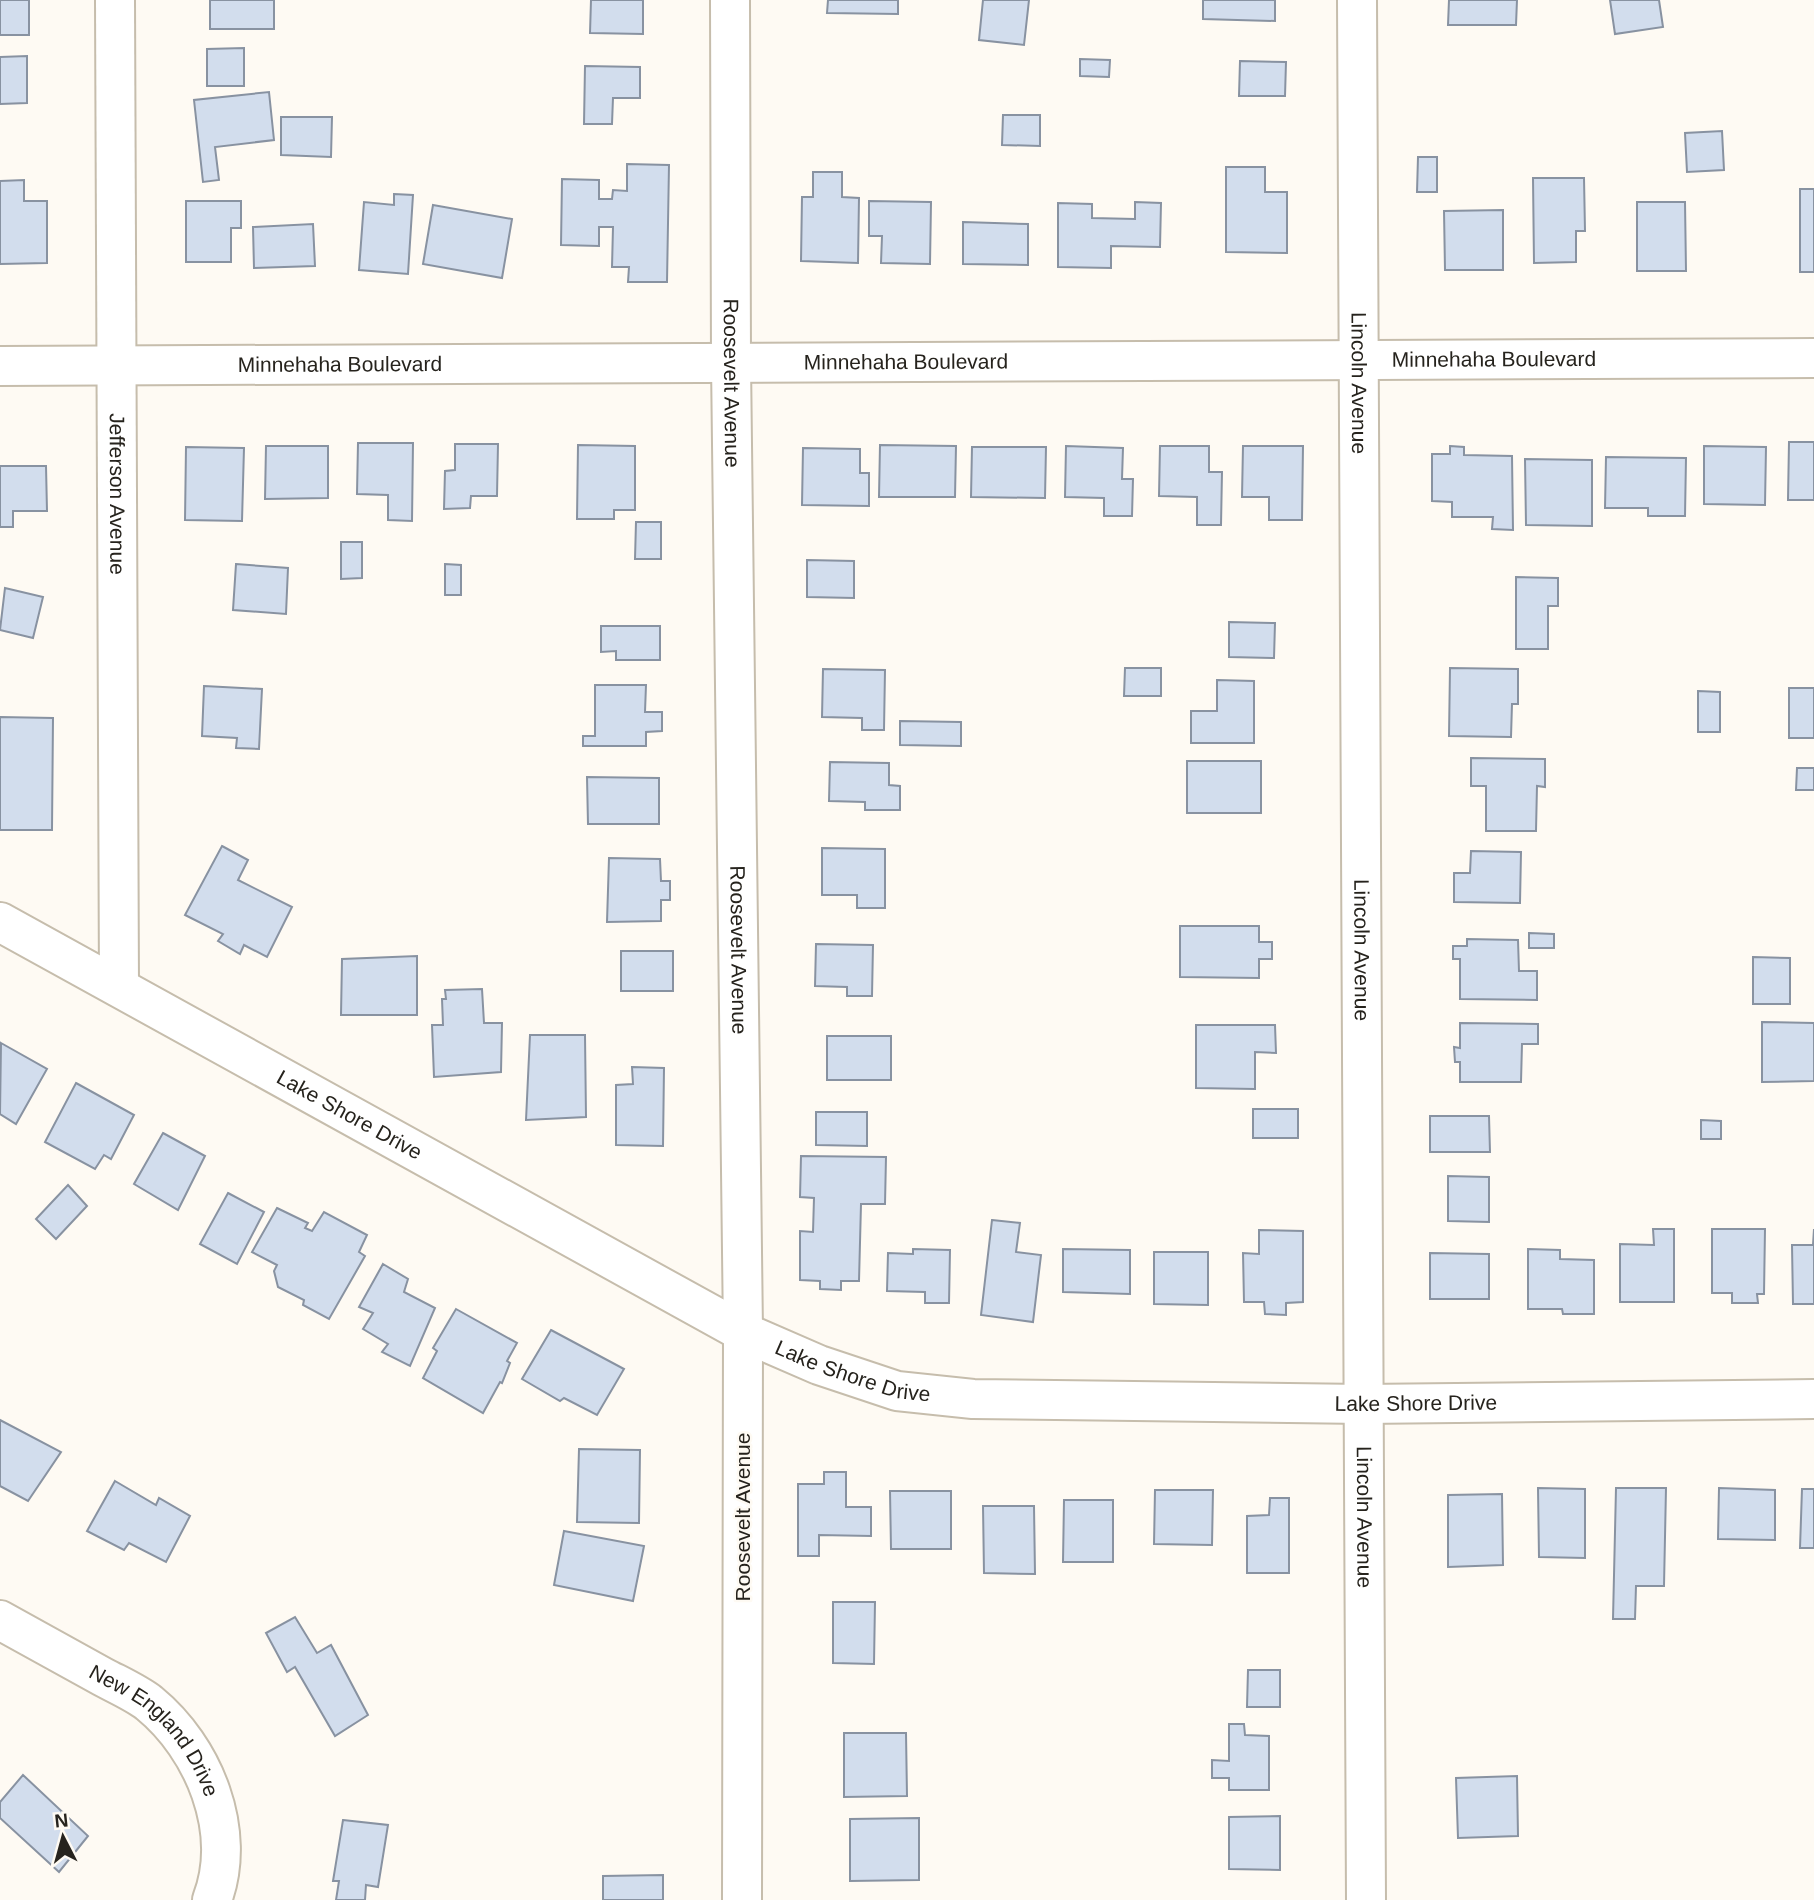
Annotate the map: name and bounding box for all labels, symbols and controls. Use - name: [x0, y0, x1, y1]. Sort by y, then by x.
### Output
- street label: Roosevelt Avenue: [720, 298, 744, 468]
- street label: Lincoln Avenue: [1347, 312, 1371, 454]
- street label: Minnehaha Boulevard: [1392, 347, 1596, 371]
- street label: Minnehaha Boulevard: [804, 350, 1008, 373]
- street label: Minnehaha Boulevard: [238, 352, 442, 376]
- street label: Jefferson Avenue: [106, 413, 129, 575]
- street label: Roosevelt Avenue: [726, 865, 751, 1035]
- street label: Lincoln Avenue: [1350, 879, 1374, 1021]
- street label: Lake Shore Drive: [273, 1065, 426, 1164]
- street label: Lake Shore Drive: [772, 1335, 932, 1405]
- street label: Lake Shore Drive: [1335, 1391, 1497, 1415]
- street label: Roosevelt Avenue: [731, 1433, 754, 1601]
- street label: Lincoln Avenue: [1353, 1446, 1377, 1588]
- street label: New England Drive: [86, 1660, 223, 1799]
- north arrow: [28, 1802, 98, 1872]
- text: N: [53, 1809, 69, 1832]

